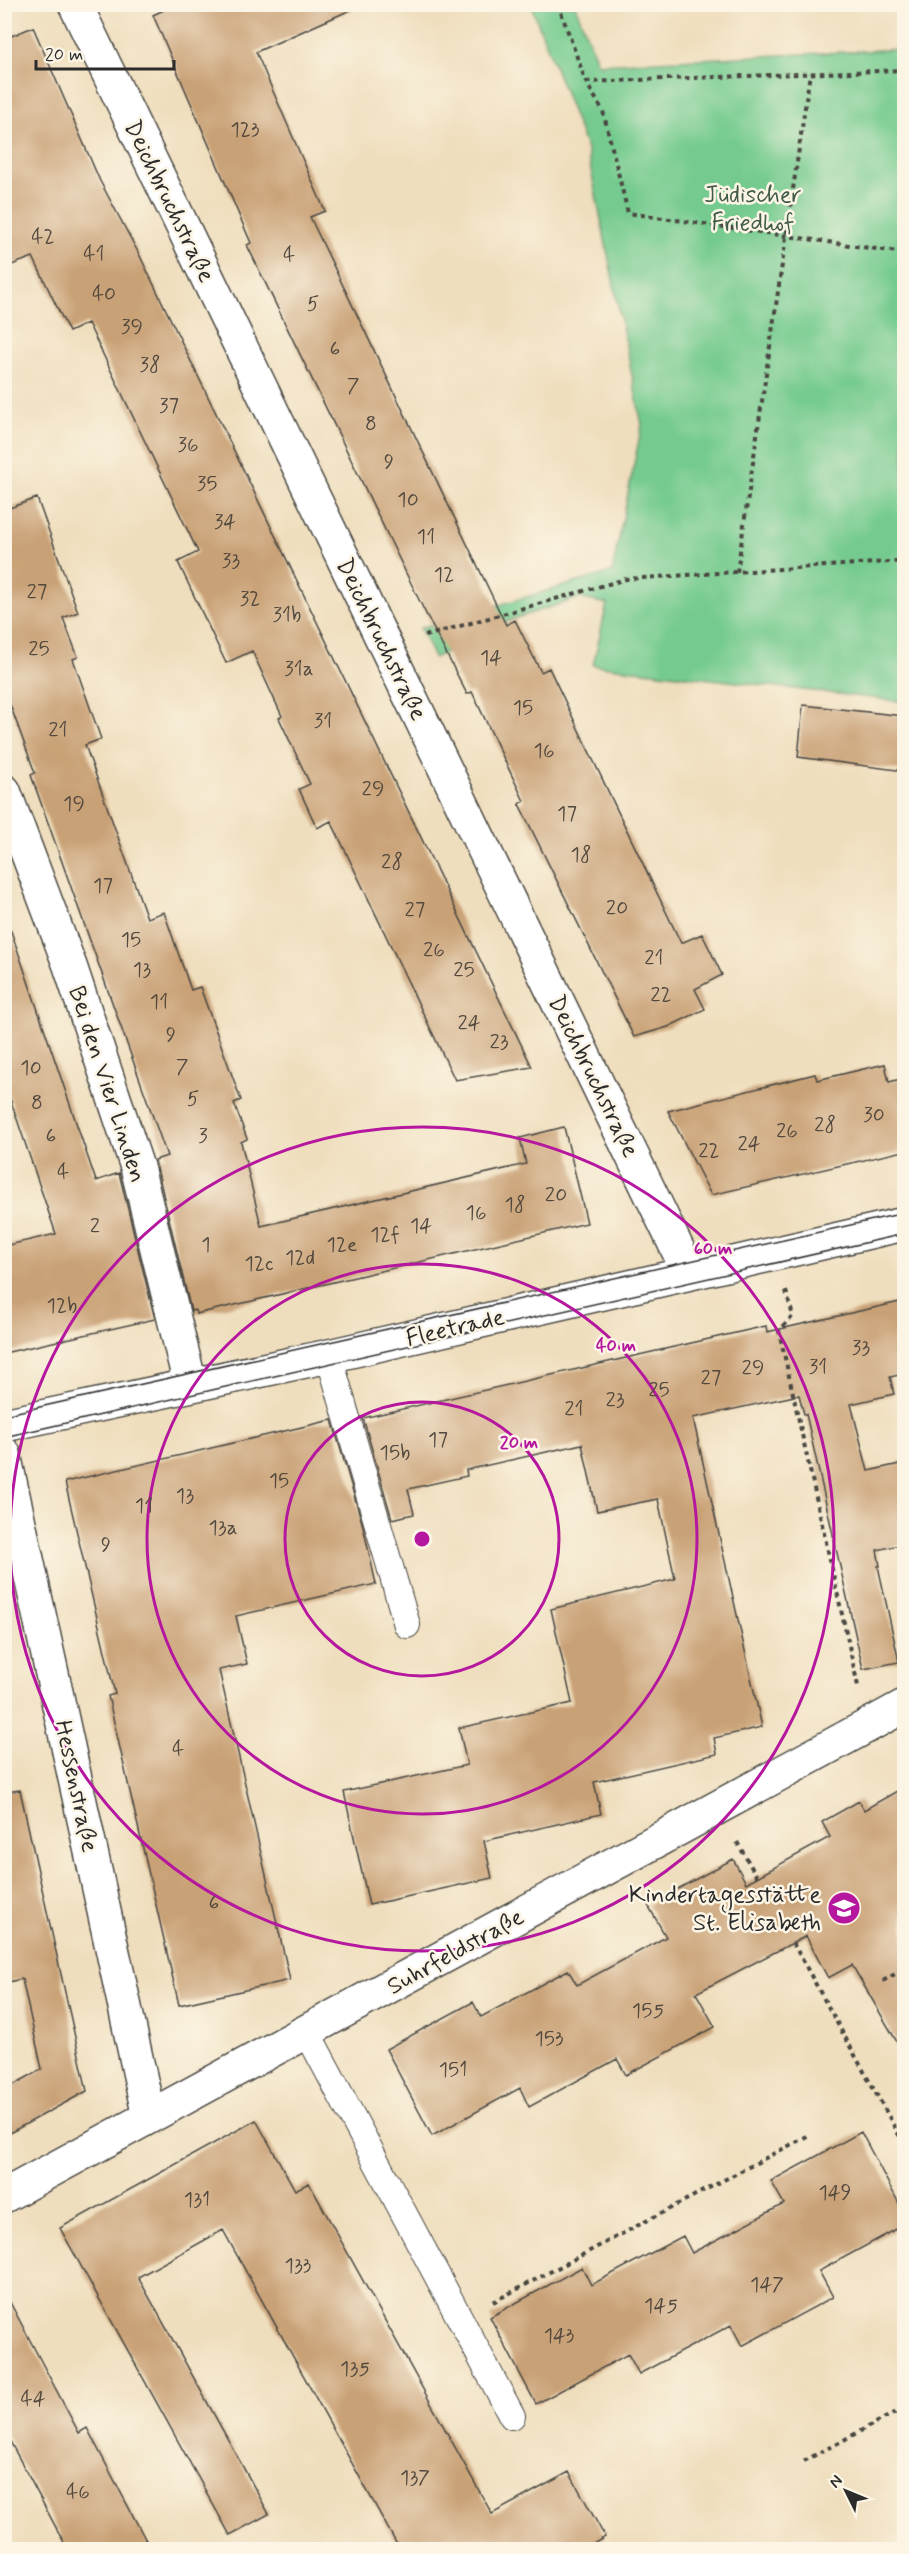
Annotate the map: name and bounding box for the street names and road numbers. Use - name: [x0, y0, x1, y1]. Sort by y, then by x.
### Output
- street label: Deichbruchstraße: [116, 115, 221, 288]
- street label: Deichbruchstraße: [328, 553, 433, 726]
- street label: Bei den Vier Linden: [60, 982, 153, 1187]
- street label: Deichbruchstraße: [540, 990, 645, 1163]
- street label: Fleetrade: [403, 1302, 508, 1355]
- street label: Hessenstraße: [46, 1717, 105, 1855]
- street label: Suhrfeldstraße: [382, 1902, 530, 2003]

